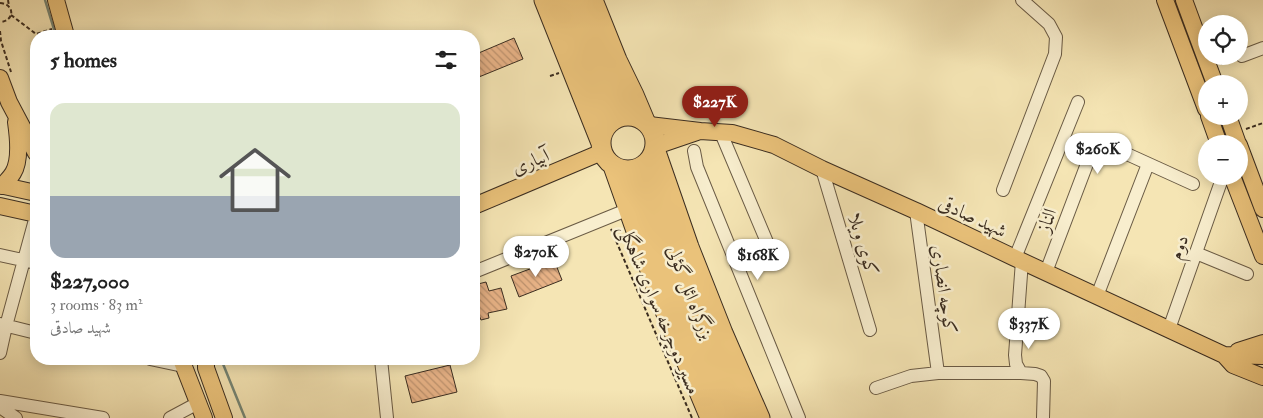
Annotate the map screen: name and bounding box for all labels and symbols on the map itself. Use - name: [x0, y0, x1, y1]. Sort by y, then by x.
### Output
- pin: $227K: [680, 86, 750, 128]
- pin: $260K: [1063, 132, 1133, 175]
- street label: آبیاری: [508, 143, 555, 180]
- street label: شهید صادقی: [935, 191, 1011, 243]
- street label: الناز: [1031, 205, 1062, 238]
- street label: کوی ویلا: [842, 210, 884, 279]
- street label: مسیر دوچرخه سواری شاهگلی: [611, 221, 707, 399]
- street label: دوم: [1164, 232, 1198, 264]
- pin: $270K: [501, 236, 571, 278]
- pin: $168K: [723, 238, 793, 281]
- street label: بزرگراه ائل گؤلی: [660, 242, 720, 344]
- street label: کوچه انصاری: [925, 243, 962, 335]
- pin: $337K: [994, 308, 1064, 350]

